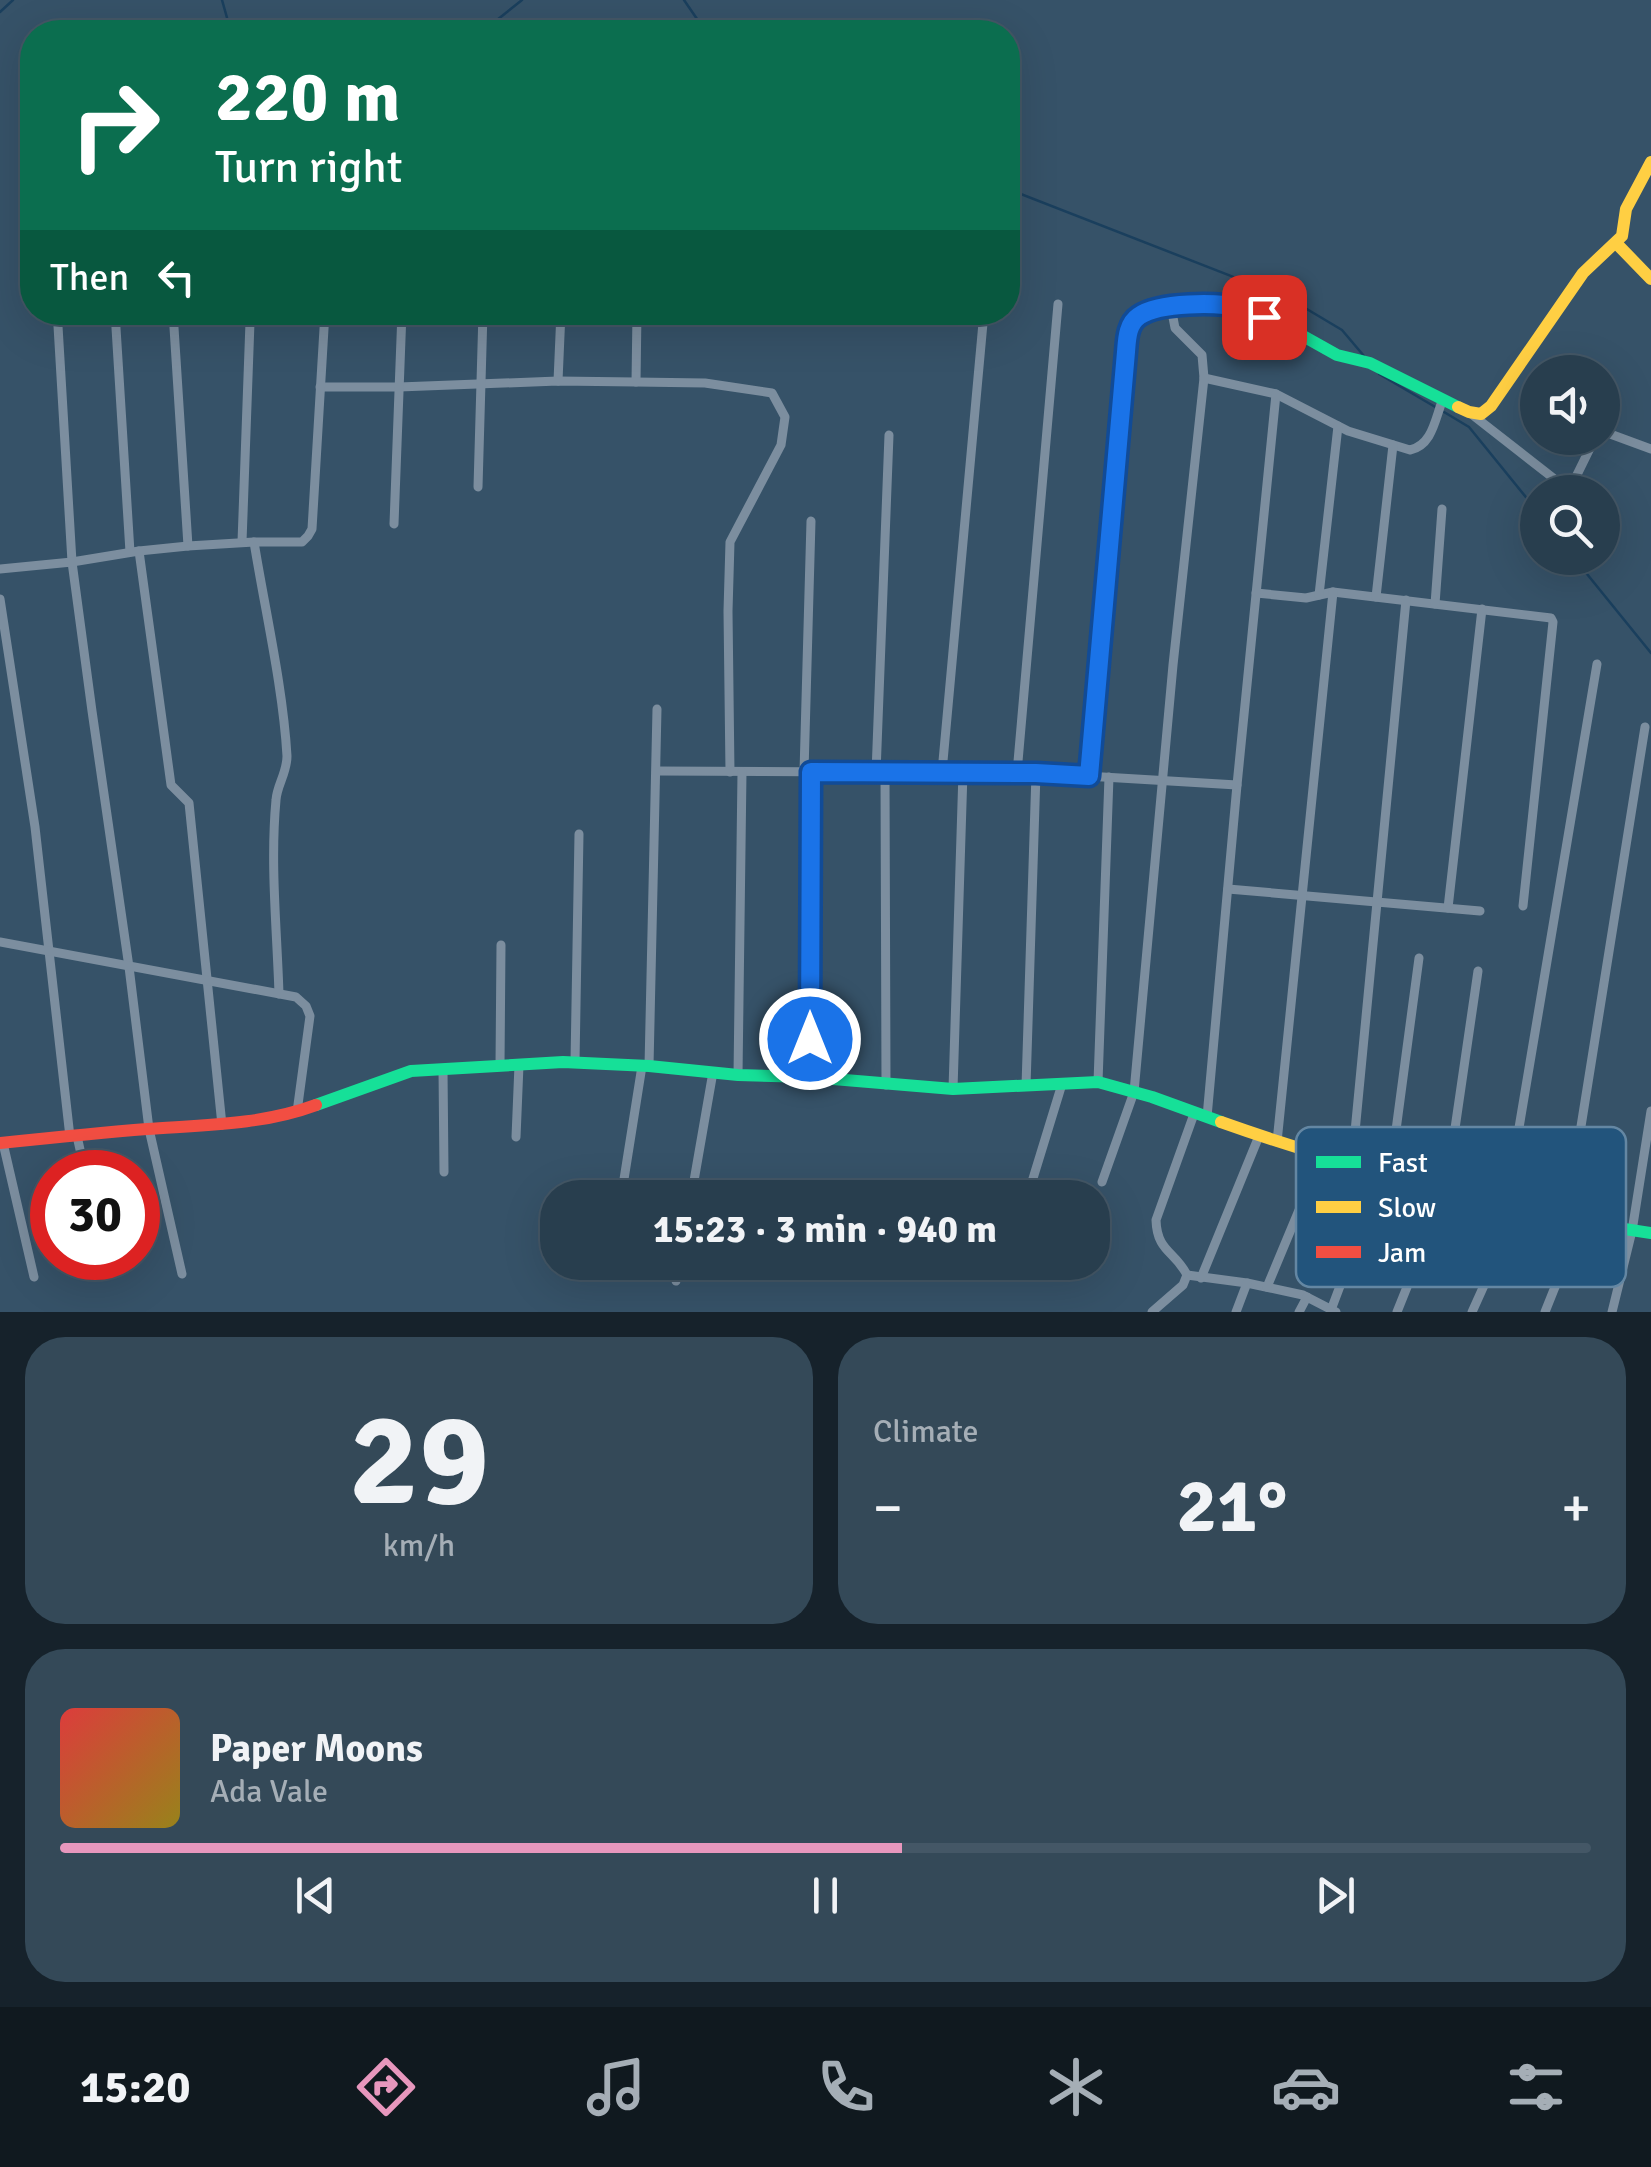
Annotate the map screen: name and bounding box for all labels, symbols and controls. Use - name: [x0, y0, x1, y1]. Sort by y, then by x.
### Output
- text: 220 m: [215, 54, 400, 140]
- icon: right: [50, 60, 180, 190]
- text: Turn right: [215, 140, 403, 195]
- icon: left: [149, 250, 204, 305]
- text: Then: [50, 254, 129, 301]
- pin: [1222, 275, 1307, 360]
- icon: arrive: [1237, 290, 1292, 345]
- map controls: [1520, 355, 1620, 575]
- button: sound: [1520, 355, 1620, 455]
- button: search: [1520, 475, 1620, 575]
- position arrow: [758, 987, 862, 1091]
- legend: [1296, 1127, 1626, 1287]
- text: Fast: [1378, 1146, 1428, 1180]
- speed limit sign: 30: [30, 1150, 160, 1280]
- text: Slow: [1378, 1191, 1436, 1225]
- text: 15:23 · 3 min · 940 m: [653, 1206, 997, 1253]
- text: Jam: [1378, 1236, 1426, 1270]
- text: 29: [349, 1381, 489, 1541]
- text: Climate: [873, 1412, 979, 1451]
- text: 21°: [1177, 1460, 1288, 1553]
- text: −: [873, 1474, 903, 1542]
- text: +: [1561, 1474, 1591, 1542]
- text: km/h: [383, 1526, 455, 1565]
- text: Paper Moons: [210, 1725, 423, 1772]
- text: Ada Vale: [210, 1772, 328, 1811]
- icon: previous: [288, 1868, 343, 1923]
- icon: pause: [798, 1868, 853, 1923]
- icon: next: [1308, 1868, 1363, 1923]
- icon: directions: [351, 2052, 421, 2122]
- icon: music: [581, 2052, 651, 2122]
- icon: phone: [811, 2052, 881, 2122]
- icon: climate: [1041, 2052, 1111, 2122]
- icon: car: [1271, 2052, 1341, 2122]
- icon: filters: [1501, 2052, 1571, 2122]
- text: 15:20: [80, 2060, 190, 2115]

